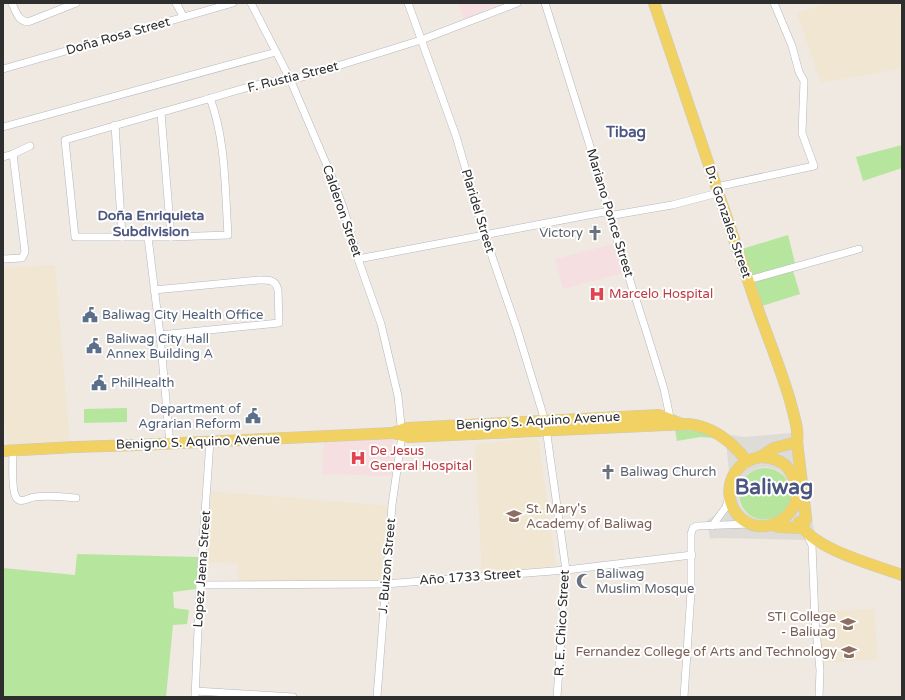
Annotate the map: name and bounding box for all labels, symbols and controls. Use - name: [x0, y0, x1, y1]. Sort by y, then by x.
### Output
- street label: Doña Rosa Street: [64, 14, 172, 58]
- street label: F. Rustia Street: [246, 58, 340, 96]
- district label: Tibag: [605, 123, 646, 142]
- street label: Mariano Ponce Street: [583, 147, 637, 279]
- street label: Calderon Street: [319, 163, 365, 259]
- street label: Dr. Gonzales Street: [701, 164, 755, 280]
- street label: Plaridel Street: [458, 167, 498, 255]
- district label: Doña Enriquieta Subdivision: [98, 207, 205, 240]
- church icon: Victory: [586, 224, 604, 242]
- place label: Victory: [539, 225, 583, 241]
- hospital icon: Marcelo Hospital: [588, 285, 606, 303]
- place label: Marcelo Hospital: [609, 286, 713, 302]
- public building icon: Baliwag City Health Office: [81, 306, 99, 324]
- place label: Baliwag City Health Office: [102, 307, 263, 323]
- place label: Baliwag City Hall Annex Building A: [106, 331, 213, 362]
- public building icon: Baliwag City Hall Annex Building A: [85, 337, 103, 355]
- public building icon: PhilHealth: [90, 374, 108, 392]
- place label: PhilHealth: [111, 375, 174, 391]
- place label: Department of Agrarian Reform: [138, 401, 241, 432]
- public building icon: Department of Agrarian Reform: [244, 407, 262, 425]
- street label: Benigno S. Aquino Avenue: [456, 409, 620, 433]
- street label: Benigno S. Aquino Avenue: [116, 431, 280, 453]
- place label: De Jesus General Hospital: [370, 443, 472, 474]
- hospital icon: De Jesus General Hospital: [349, 449, 367, 467]
- church icon: Baliwag Church: [599, 463, 617, 481]
- place label: Baliwag Church: [620, 464, 716, 480]
- district label: Baliwag: [735, 475, 813, 500]
- place label: St. Mary's Academy of Baliwag: [526, 501, 652, 532]
- school or university icon: St. Mary's Academy of Baliwag: [505, 507, 523, 525]
- street label: Lopez Jaena Street: [190, 510, 214, 628]
- street label: J. Buizon Street: [375, 518, 399, 614]
- street label: Año 1733 Street: [419, 565, 521, 589]
- place label: Baliwag Muslim Mosque: [596, 566, 694, 597]
- street label: R. E. Chico Street: [551, 569, 573, 677]
- mosque icon: Baliwag Muslim Mosque: [575, 572, 593, 590]
- place label: STI College - Baliuag: [767, 609, 836, 640]
- school or university icon: STI College - Baliuag: [839, 615, 857, 633]
- school or university icon: Fernandez College of Arts and Technology: [840, 643, 858, 661]
- place label: Fernandez College of Arts and Technology: [576, 644, 837, 660]

